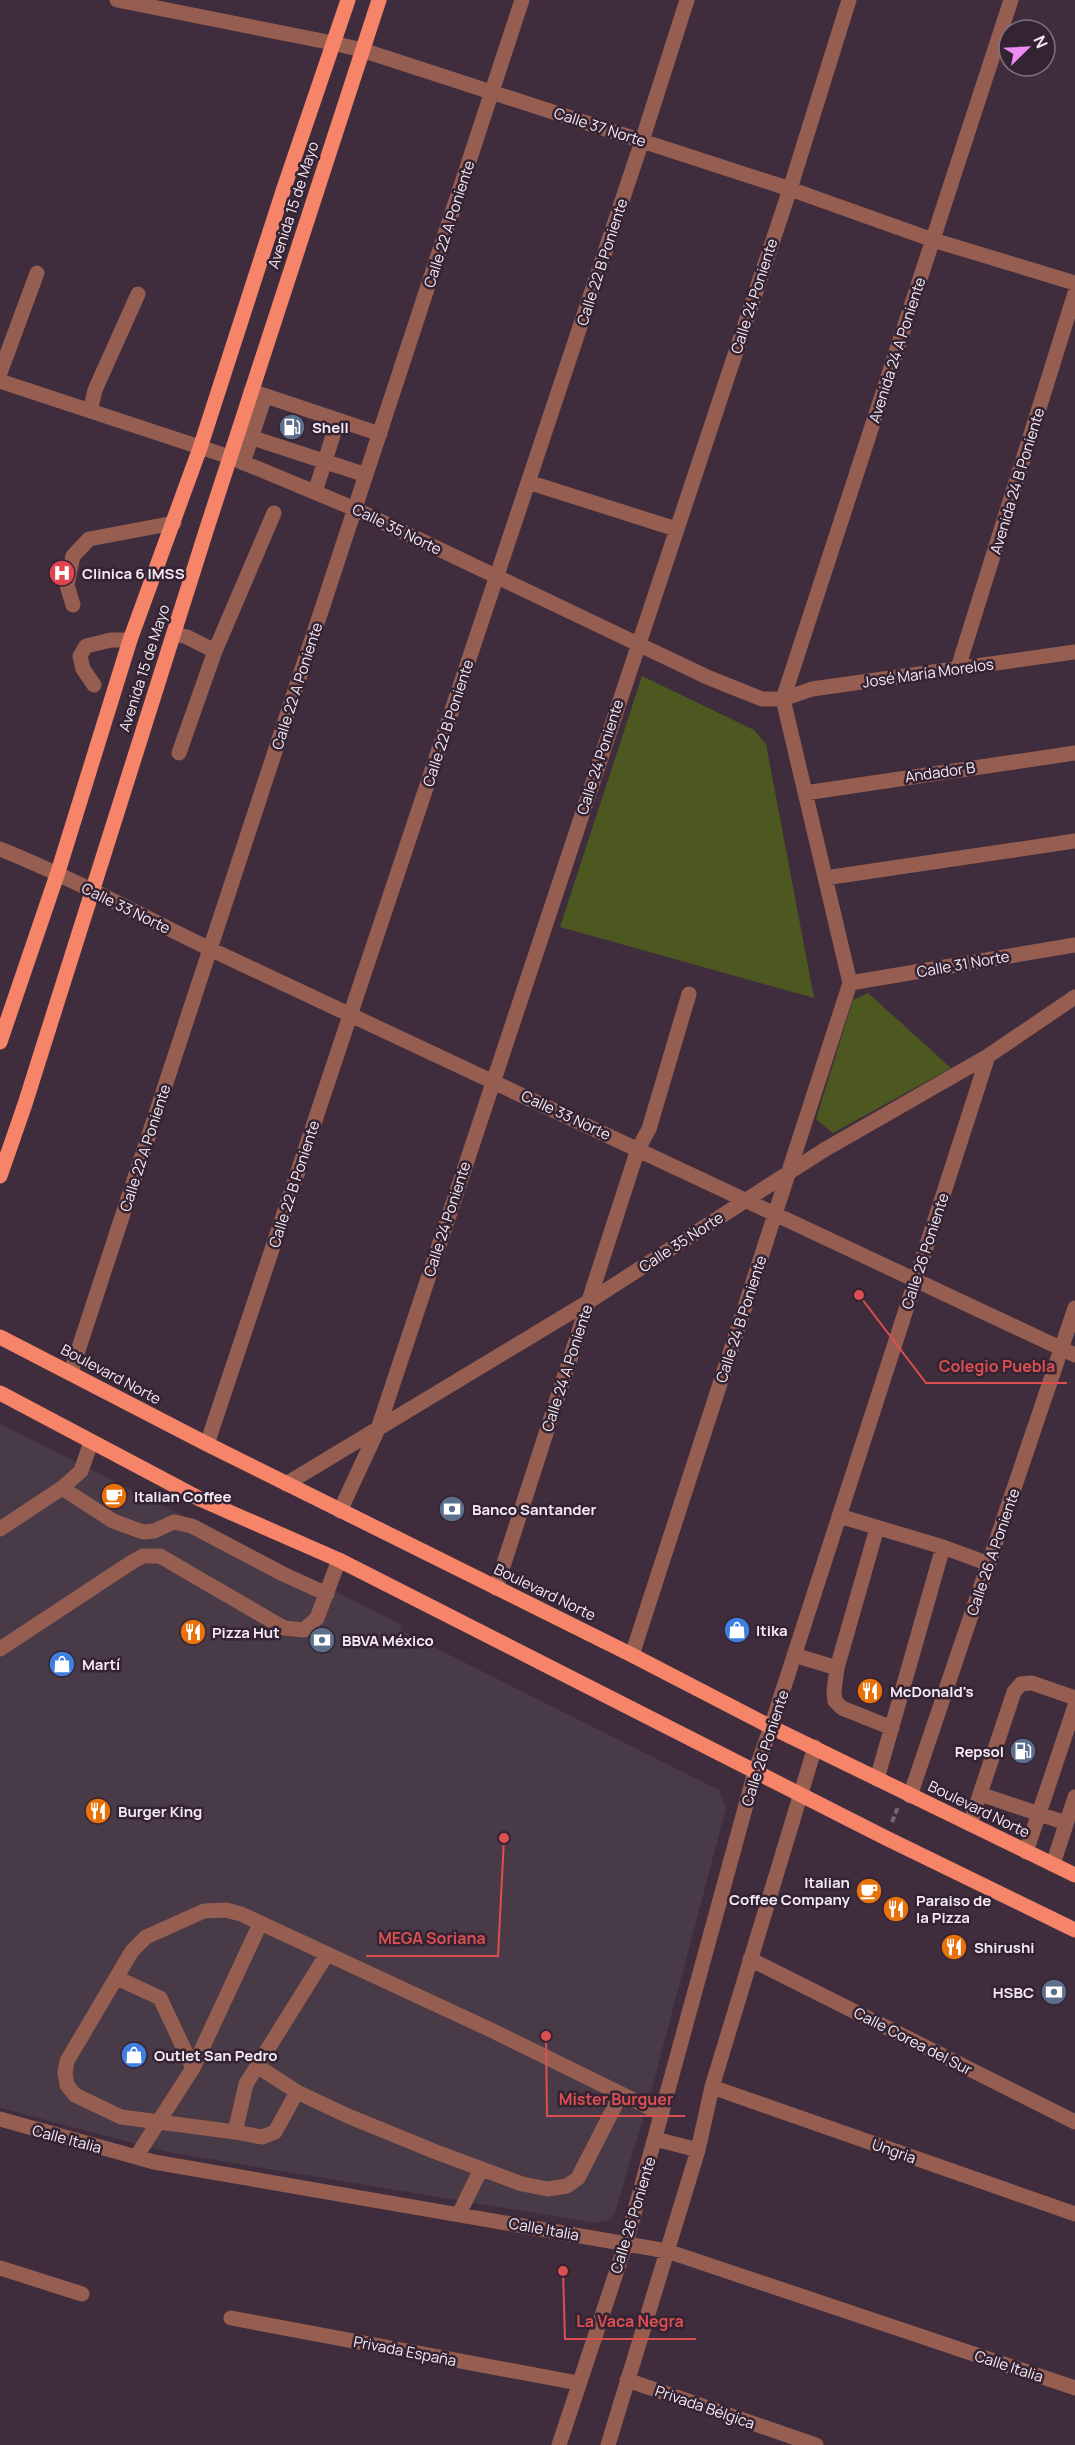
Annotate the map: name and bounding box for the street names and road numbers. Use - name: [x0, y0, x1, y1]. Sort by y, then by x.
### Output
- street label: Calle 37 Norte: [551, 102, 649, 152]
- street label: Avenida 15 de Mayo: [263, 139, 324, 271]
- street label: Calle 22 A Poniente: [419, 157, 480, 290]
- street label: Calle 22 B Poniente: [572, 196, 633, 328]
- street label: Calle 24 Poniente: [725, 235, 783, 356]
- street label: Avenida 24 A Poniente: [863, 274, 931, 426]
- street label: Avenida 24 B Poniente: [985, 405, 1049, 557]
- street label: Calle 35 Norte: [349, 498, 445, 560]
- street label: Avenida 15 de Mayo: [114, 602, 175, 734]
- street label: Calle 22 A Poniente: [267, 619, 328, 752]
- street label: José María Morelos: [861, 653, 995, 693]
- street label: Calle 22 B Poniente: [418, 657, 479, 789]
- street label: Calle 24 Poniente: [571, 696, 629, 817]
- street label: Andador B: [903, 757, 977, 787]
- street label: Calle 33 Norte: [78, 877, 174, 939]
- street label: Calle 31 Norte: [915, 945, 1011, 983]
- street label: Calle 22 A Poniente: [115, 1081, 176, 1214]
- street label: Calle 33 Norte: [518, 1085, 614, 1145]
- street label: Calle 22 B Poniente: [264, 1118, 325, 1250]
- street label: Calle 24 Poniente: [418, 1158, 476, 1279]
- street label: Calle 26 Poniente: [896, 1190, 954, 1312]
- street label: Calle 35 Norte: [635, 1207, 728, 1277]
- street label: Calle 24 B Poniente: [711, 1253, 772, 1385]
- street label: Calle 24 A Poniente: [537, 1301, 598, 1434]
- street label: Boulevard Norte: [57, 1339, 165, 1409]
- street label: Calle 26 A Poniente: [961, 1485, 1025, 1618]
- street label: Boulevard Norte: [491, 1558, 600, 1626]
- street label: Calle 26 Poniente: [736, 1687, 794, 1809]
- street label: Boulevard Norte: [925, 1775, 1034, 1843]
- street label: Calle Corea del Sur: [850, 2002, 976, 2080]
- street label: Calle Italia: [30, 2120, 104, 2158]
- street label: Ungria: [869, 2134, 919, 2168]
- street label: Calle 26 Poniente: [605, 2154, 661, 2276]
- street label: Calle Italia: [507, 2212, 581, 2246]
- street label: Privada España: [352, 2331, 458, 2371]
- street label: Calle Italia: [972, 2345, 1046, 2387]
- street label: Privada Bélgica: [652, 2380, 758, 2434]

